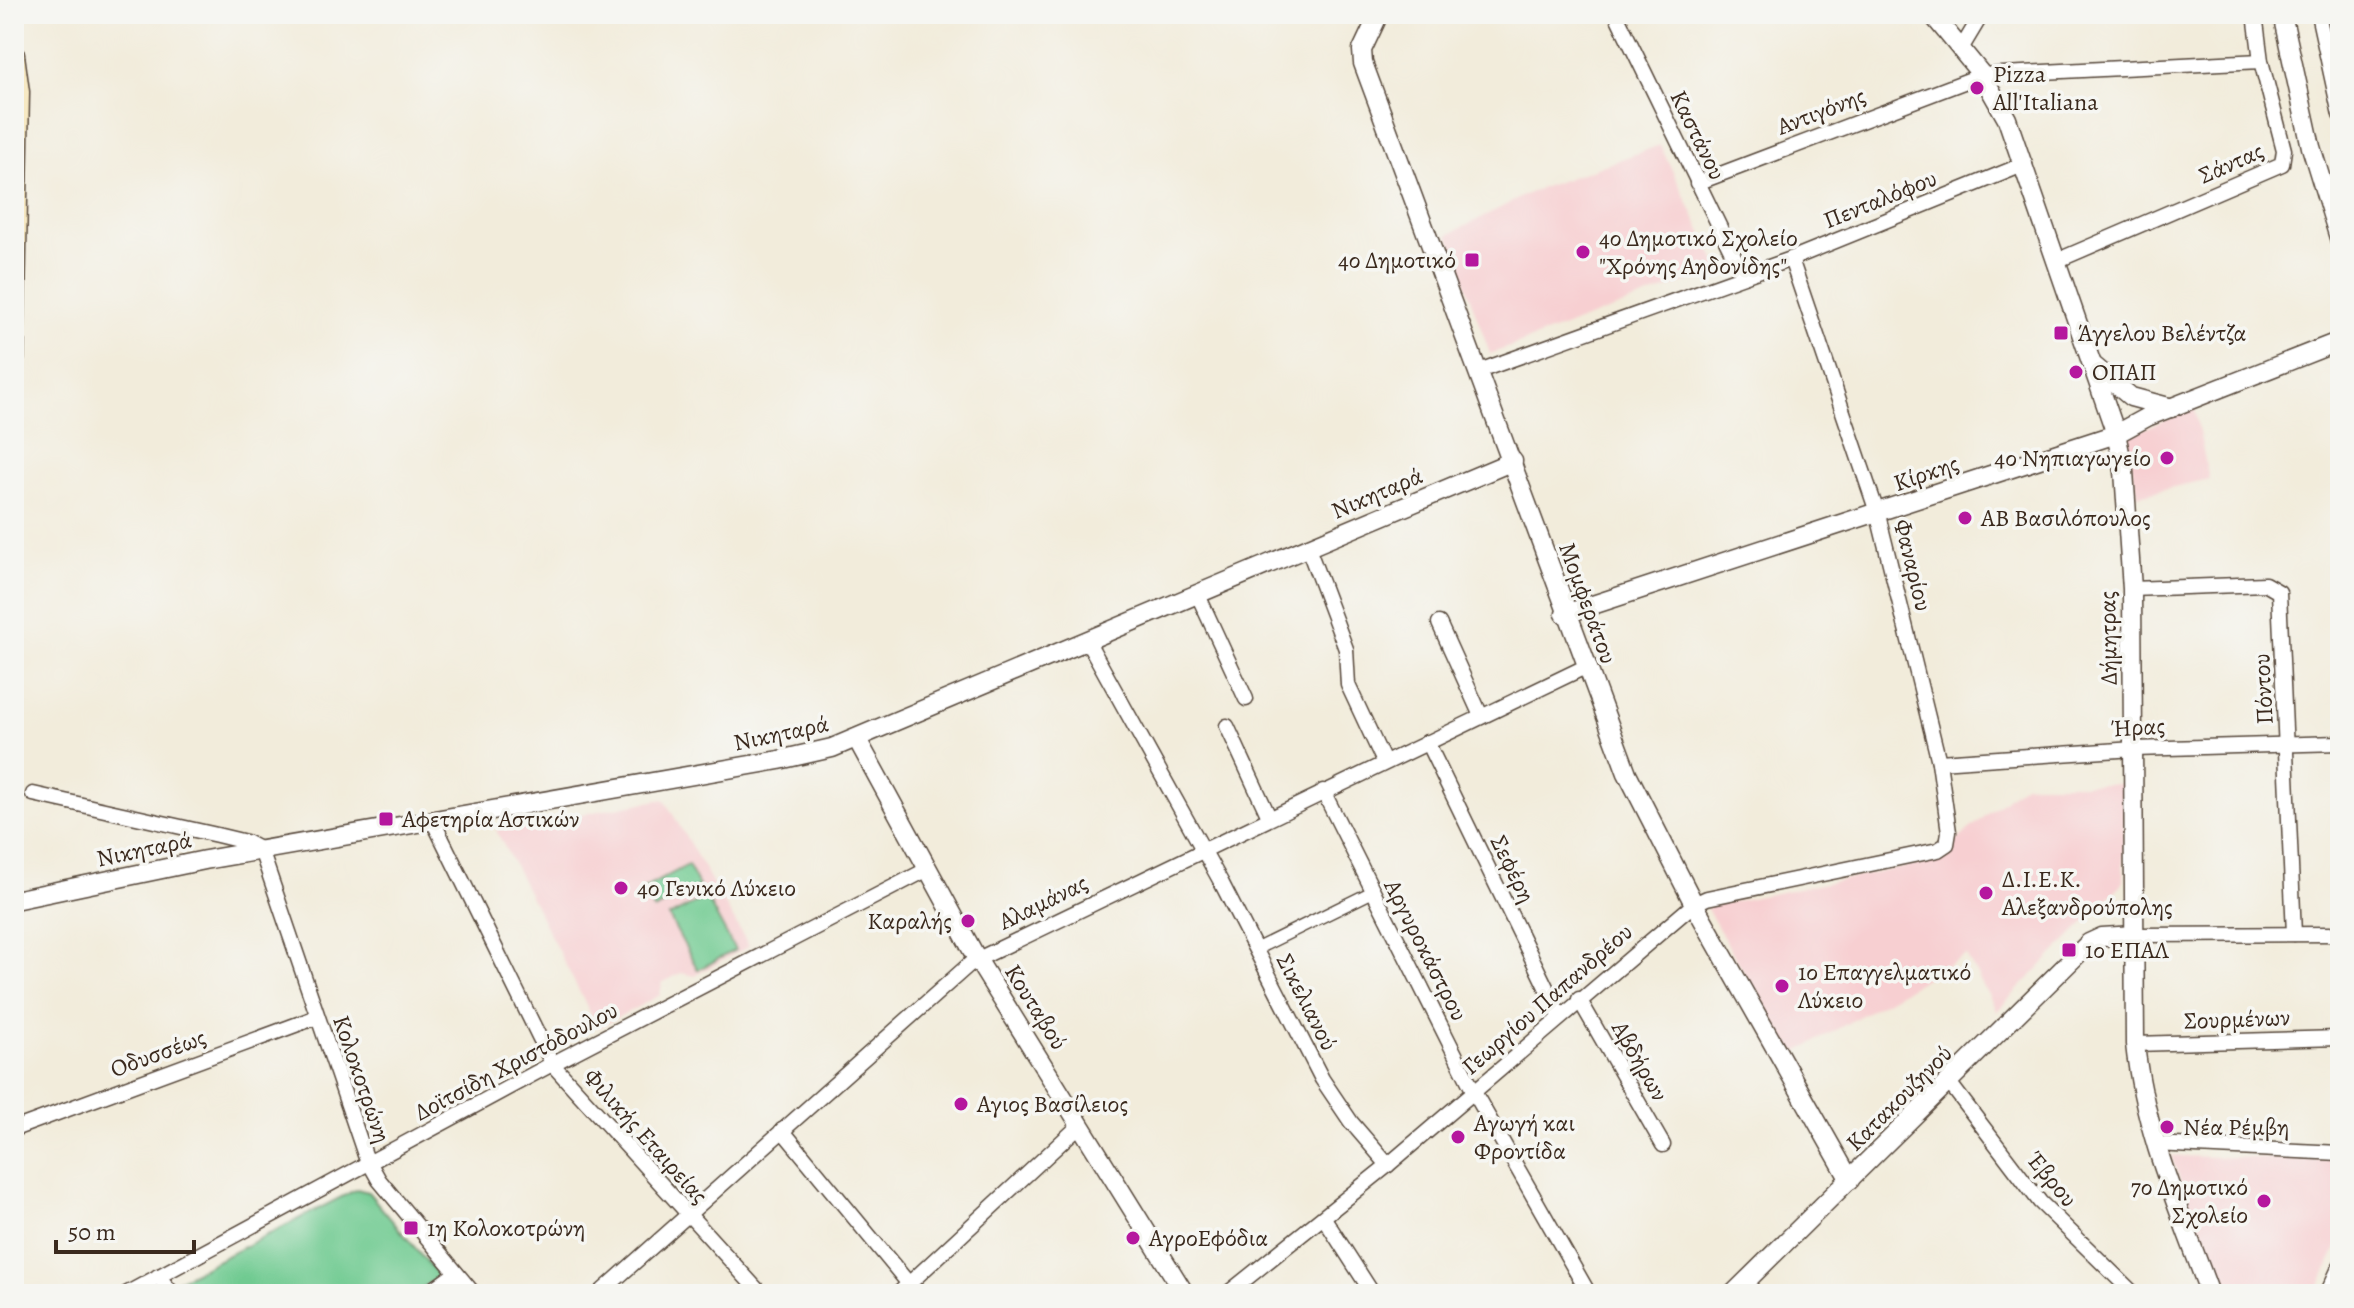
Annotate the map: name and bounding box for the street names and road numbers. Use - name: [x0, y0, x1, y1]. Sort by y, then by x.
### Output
- street label: Αντιγόνης: [1771, 79, 1870, 143]
- street label: Καστάνου: [1663, 85, 1733, 185]
- street label: Σάντας: [2194, 135, 2268, 191]
- street label: Πενταλόφου: [1819, 162, 1941, 236]
- street label: Κίρκης: [1889, 447, 1963, 499]
- street label: Νικηταρά: [1326, 459, 1428, 527]
- street label: Φαναρίου: [1886, 516, 1940, 614]
- street label: Μομφεράτου: [1551, 538, 1625, 668]
- street label: Δήμητρας: [2091, 591, 2125, 685]
- street label: Πόντου: [2245, 653, 2281, 725]
- street label: Νικηταρά: [730, 707, 832, 759]
- street label: Ήρας: [2110, 710, 2166, 744]
- street label: Νικηταρά: [93, 823, 195, 875]
- street label: Σεφέρη: [1483, 830, 1543, 908]
- street label: Αλαμάνας: [992, 867, 1093, 938]
- street label: Αργυροκάστρου: [1376, 873, 1475, 1026]
- street label: Γεωργίου Παπανδρέου: [1455, 916, 1639, 1082]
- street label: Σικελιανού: [1269, 948, 1345, 1056]
- street label: Κουταβού: [997, 958, 1075, 1056]
- street label: Δοϊτσίδη Χριστόδουλου: [409, 994, 623, 1128]
- street label: Σουρμένων: [2183, 1001, 2291, 1037]
- street label: Κολοκοτρώνη: [325, 1011, 399, 1147]
- street label: Αβδήρων: [1604, 1014, 1676, 1107]
- street label: Οδυσσέως: [106, 1021, 210, 1085]
- street label: Κατακουζηνού: [1839, 1038, 1959, 1158]
- street label: Φιλικής Εταιρείας: [577, 1061, 715, 1211]
- street label: Έβρου: [2019, 1144, 2085, 1214]

